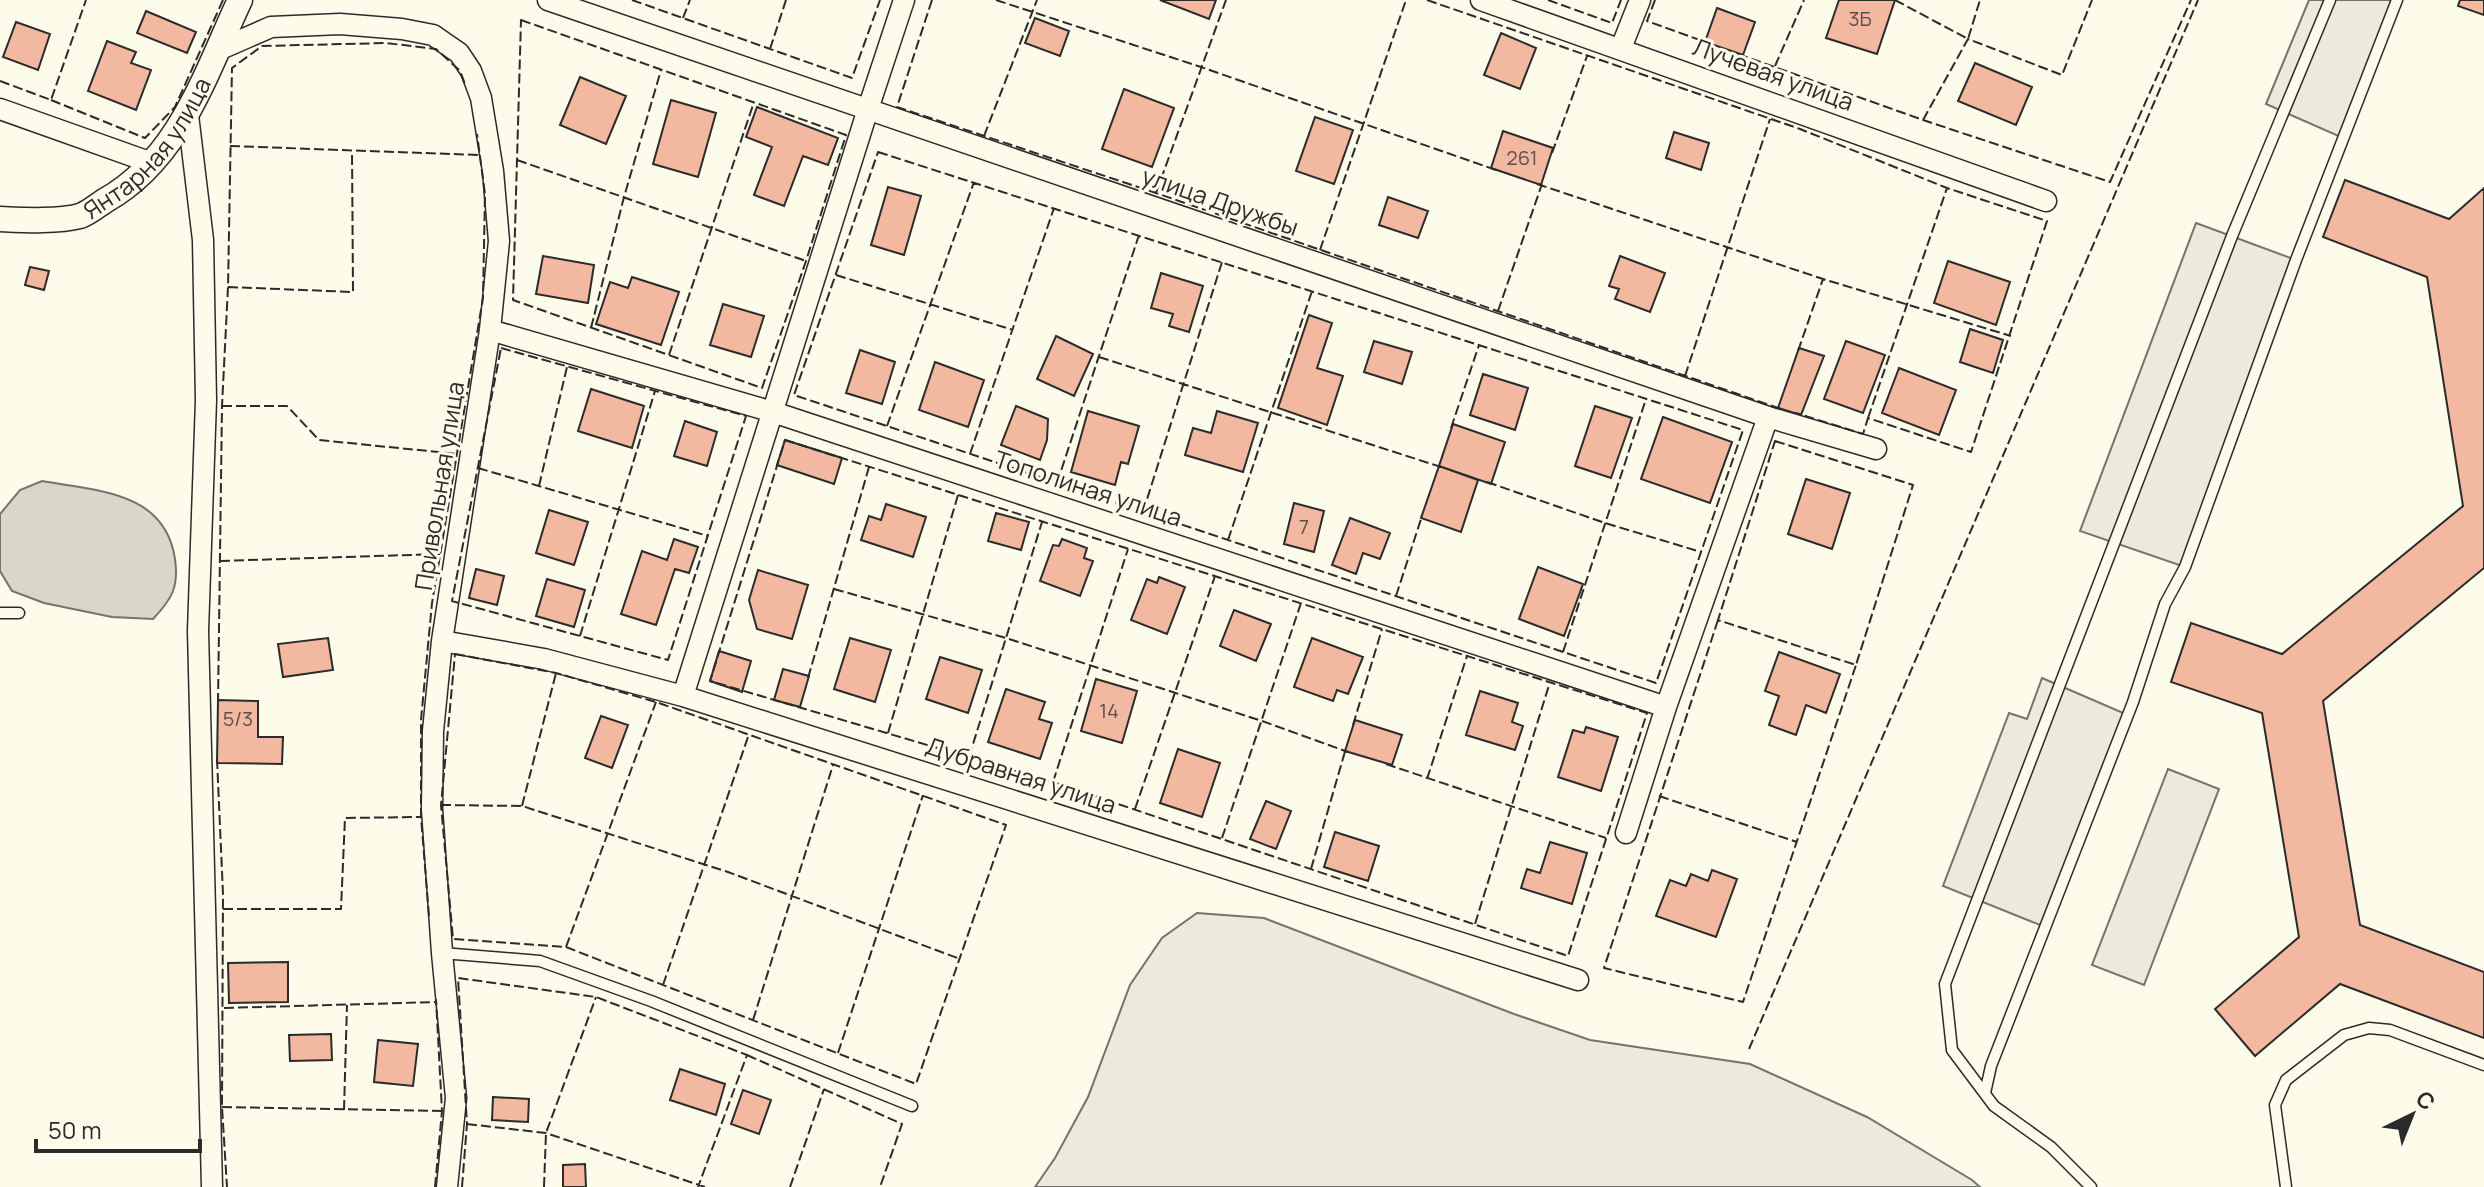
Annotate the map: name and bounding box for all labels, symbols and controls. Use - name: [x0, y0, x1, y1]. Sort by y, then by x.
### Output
- house number: 3Б: [1848, 5, 1872, 32]
- street label: Лучевая улица: [1689, 29, 1858, 118]
- street label: Янтарная улица: [76, 72, 218, 226]
- house number: 261: [1506, 144, 1538, 171]
- street label: улица Дружбы: [1138, 158, 1303, 243]
- street label: Привольная улица: [406, 379, 471, 593]
- street label: Тополиная улица: [990, 442, 1186, 533]
- house number: 7: [1299, 513, 1309, 540]
- house number: 14: [1099, 697, 1119, 724]
- house number: 5/3: [223, 705, 253, 732]
- street label: Дубравная улица: [922, 728, 1121, 821]
- north arrow: [2372, 1075, 2452, 1155]
- text: С: [2409, 1084, 2442, 1117]
- scale bar: [36, 1103, 200, 1153]
- text: 50 m: [48, 1113, 102, 1146]

